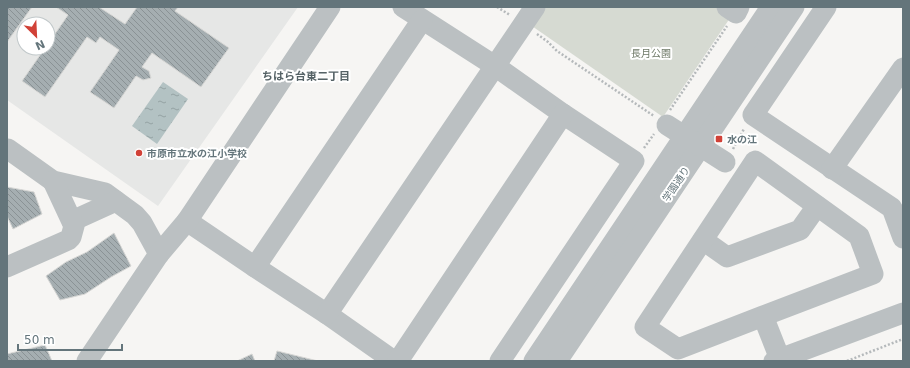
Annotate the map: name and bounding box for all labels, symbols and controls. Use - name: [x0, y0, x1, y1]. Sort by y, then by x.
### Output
- north arrow: [16, 16, 56, 56]
- text: N: [33, 37, 47, 52]
- park label: 長月公園: [631, 48, 671, 59]
- district label: ちはら台東二丁目: [262, 70, 350, 83]
- marker: 水の江: [714, 134, 724, 144]
- place label: 水の江: [727, 134, 757, 145]
- marker: 市原市立水の江小学校: [134, 148, 144, 158]
- place label: 市原市立水の江小学校: [147, 148, 247, 159]
- street label: 学園通り: [660, 164, 692, 204]
- scale bar: [18, 326, 122, 352]
- text: 50 m: [24, 333, 55, 347]

